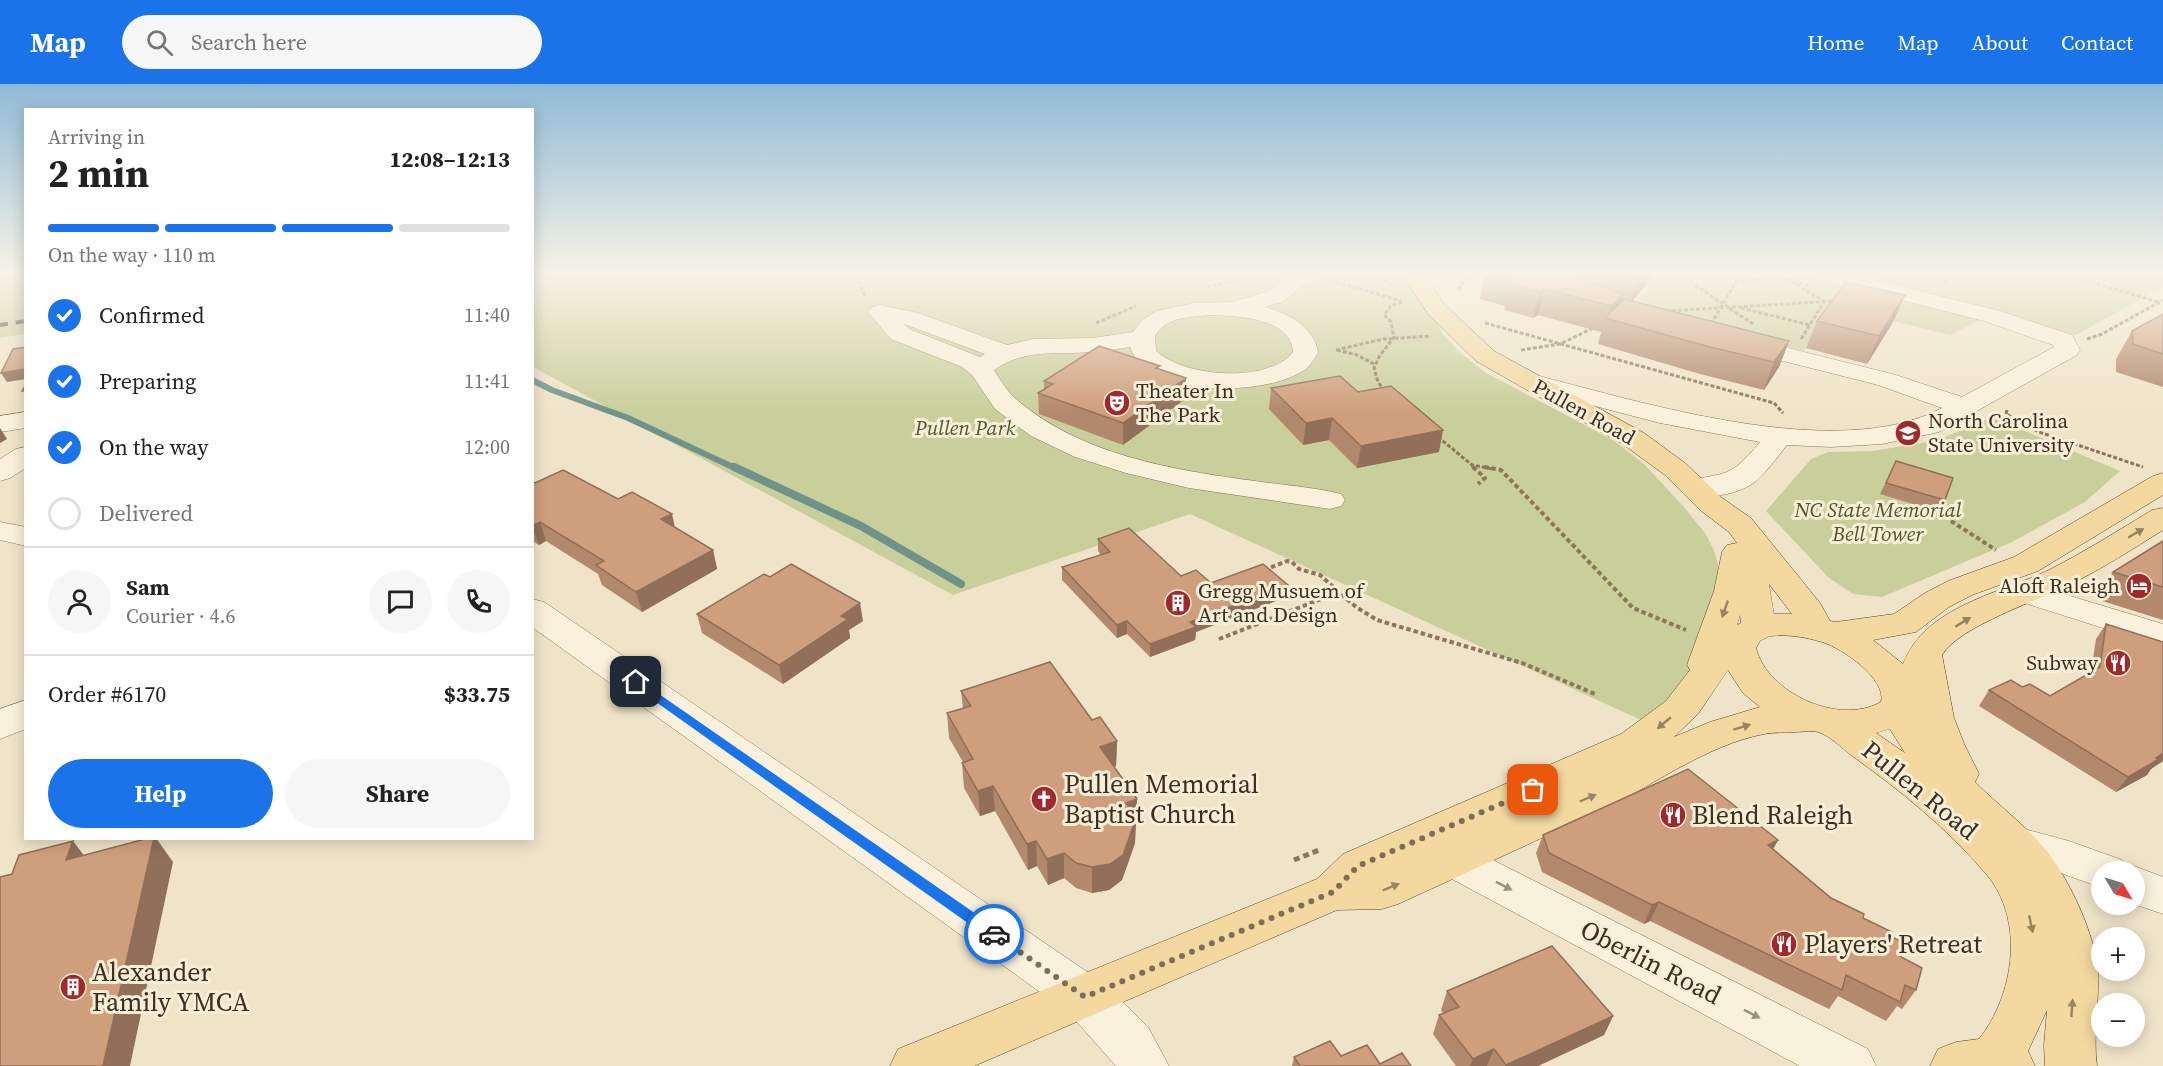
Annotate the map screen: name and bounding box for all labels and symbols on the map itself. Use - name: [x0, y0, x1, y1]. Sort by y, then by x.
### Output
- street label: Pullen Road: [1528, 371, 1641, 452]
- place label: Theater In The Park: [1136, 376, 1235, 429]
- theatre icon: Theater In The Park: [1102, 388, 1132, 418]
- place label: North Carolina State University: [1928, 406, 2075, 459]
- park label: Pullen Park: [914, 413, 1015, 442]
- school or university icon: North Carolina State University: [1893, 418, 1923, 448]
- park label: NC State Memorial Bell Tower: [1794, 495, 1962, 548]
- one-way arrow: [2128, 528, 2145, 538]
- place label: Aloft Raleigh: [1999, 571, 2120, 600]
- hotel icon: Aloft Raleigh: [2124, 571, 2154, 601]
- place label: Gregg Musuem of Art and Design: [1198, 576, 1365, 629]
- building icon: Gregg Musuem of Art and Design: [1163, 588, 1193, 618]
- one-way arrow: [1720, 600, 1730, 618]
- one-way arrow: [1955, 616, 1971, 627]
- place label: Subway: [2026, 648, 2098, 677]
- restaurant icon: Subway: [2103, 648, 2133, 678]
- pin: [610, 656, 661, 707]
- one-way arrow: [1657, 717, 1672, 729]
- one-way arrow: [1733, 722, 1751, 731]
- street label: Pullen Road: [1854, 732, 1986, 848]
- pin: [1507, 764, 1558, 815]
- place label: Pullen Memorial Baptist Church: [1064, 766, 1259, 832]
- church icon: Pullen Memorial Baptist Church: [1029, 784, 1059, 814]
- one-way arrow: [1579, 793, 1597, 803]
- place label: Blend Raleigh: [1692, 797, 1853, 833]
- restaurant icon: Blend Raleigh: [1658, 800, 1688, 830]
- north arrow: [2091, 861, 2145, 915]
- one-way arrow: [1496, 881, 1513, 890]
- one-way arrow: [1382, 882, 1400, 892]
- courier: [964, 904, 1024, 964]
- street label: Oberlin Road: [1574, 911, 1728, 1013]
- one-way arrow: [2027, 914, 2036, 933]
- place label: Players' Retreat: [1804, 926, 1982, 962]
- restaurant icon: Players' Retreat: [1769, 929, 1799, 959]
- place label: Alexander Family YMCA: [92, 954, 249, 1020]
- building icon: Alexander Family YMCA: [58, 972, 88, 1002]
- one-way arrow: [2067, 998, 2076, 1017]
- one-way arrow: [1744, 1009, 1761, 1019]

